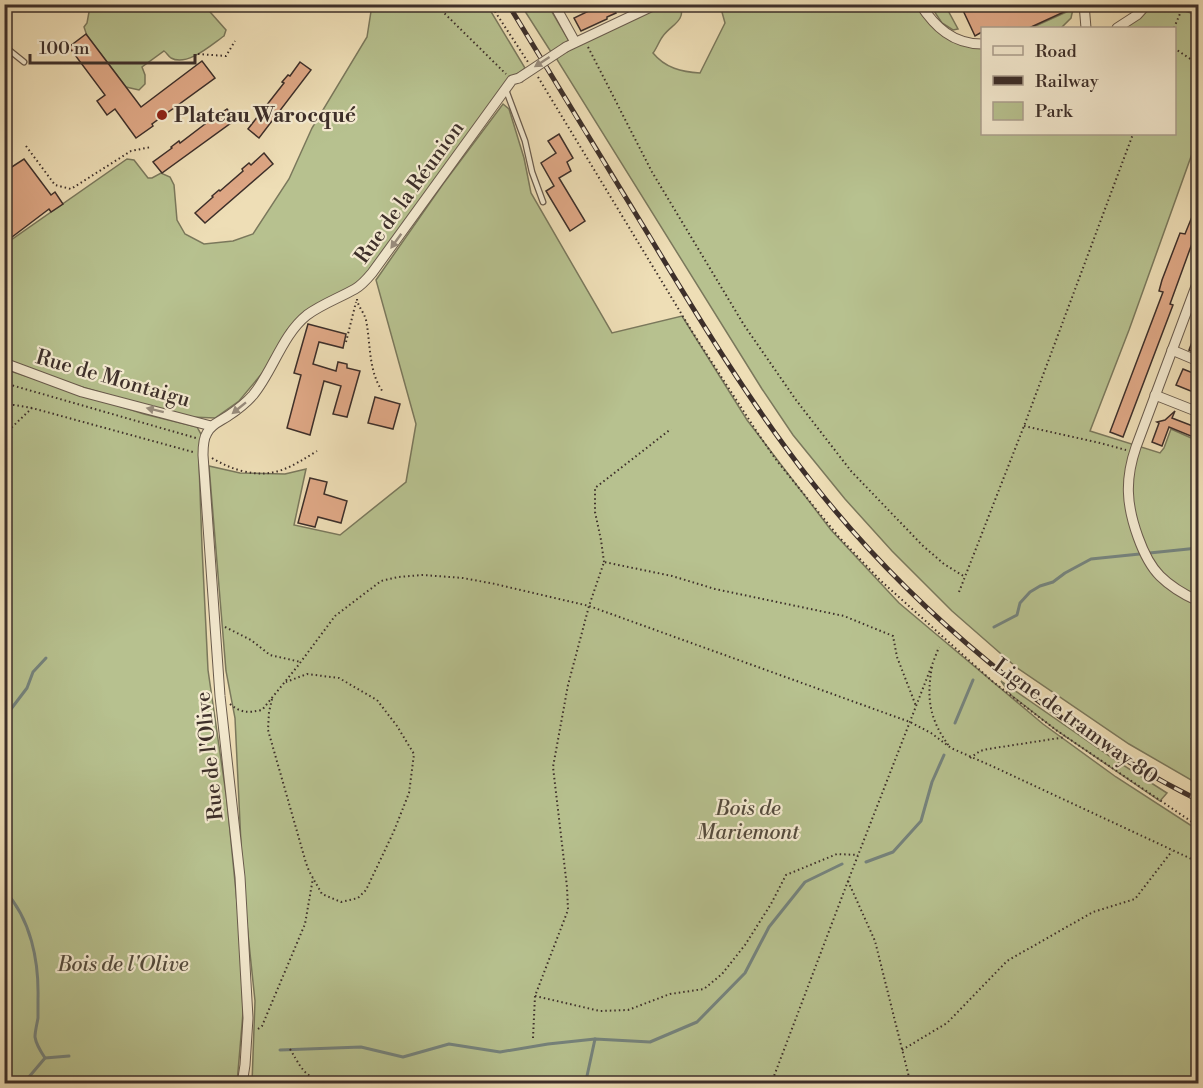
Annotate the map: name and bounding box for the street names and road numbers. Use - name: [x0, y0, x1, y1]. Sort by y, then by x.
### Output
- street label: Rue de la Réunion: [349, 116, 471, 269]
- street label: Rue de Montaigu: [33, 345, 193, 413]
- street label: Ligne de tramway 80: [988, 653, 1163, 790]
- street label: Rue de l'Olive: [190, 690, 230, 822]

